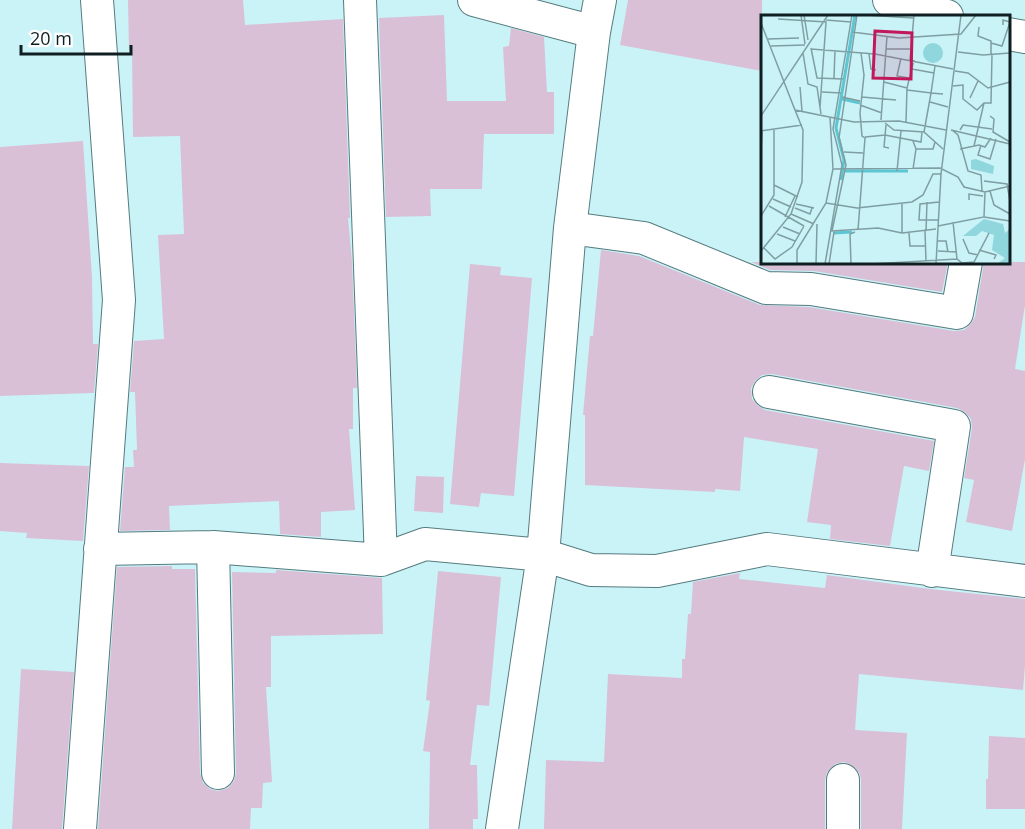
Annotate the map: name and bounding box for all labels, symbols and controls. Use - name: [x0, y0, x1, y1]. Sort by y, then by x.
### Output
- inset map: [761, 15, 1010, 264]
- scale bar: [21, 18, 130, 56]
- text: 20 m: [30, 26, 72, 50]

